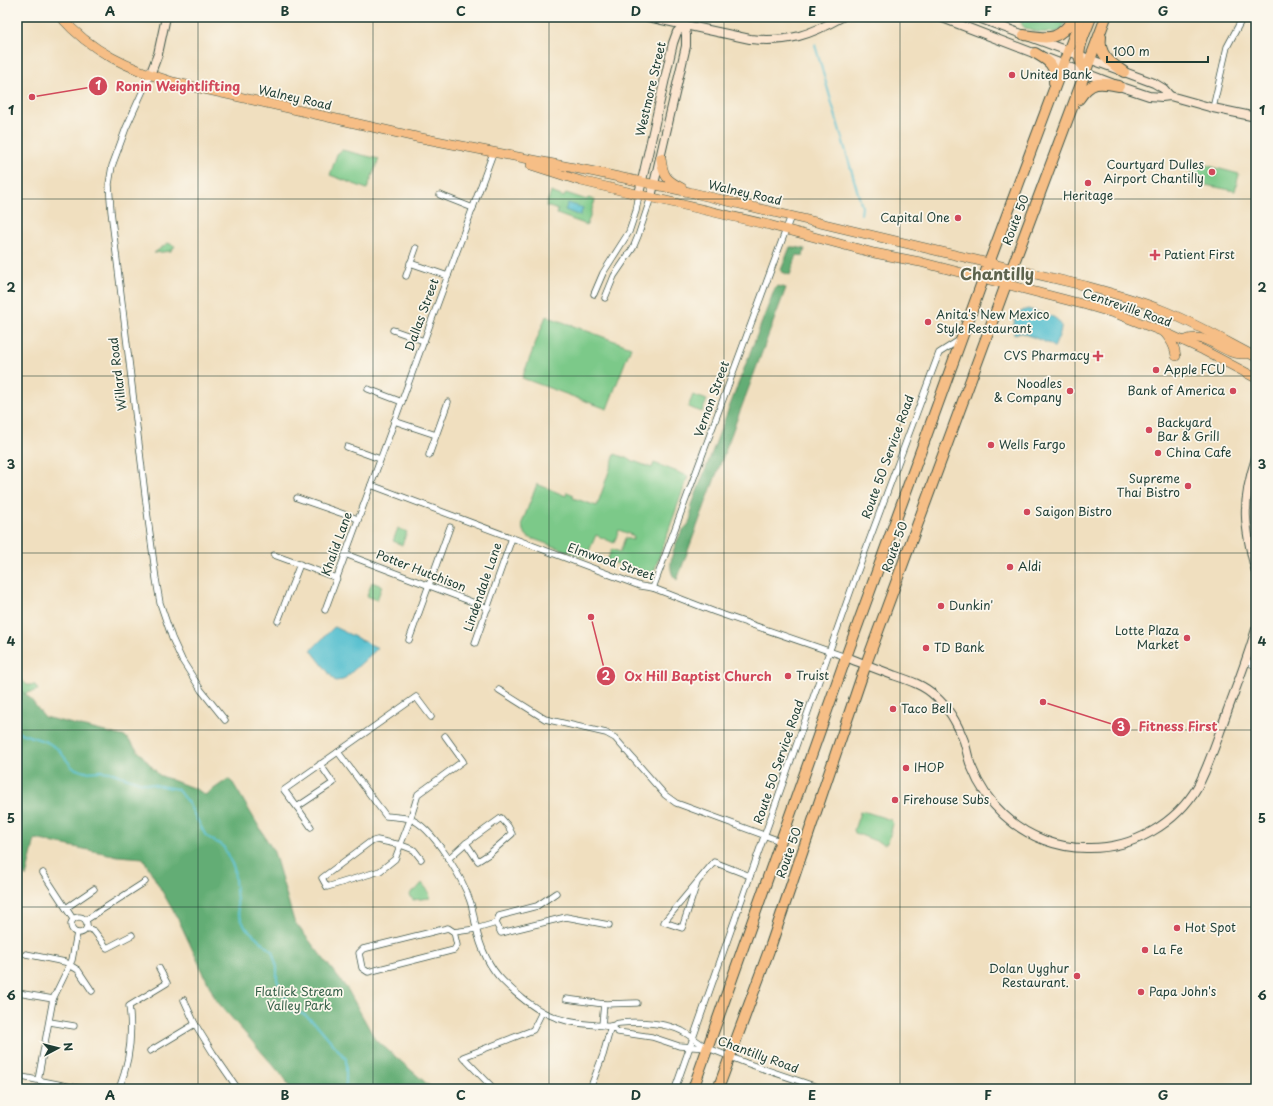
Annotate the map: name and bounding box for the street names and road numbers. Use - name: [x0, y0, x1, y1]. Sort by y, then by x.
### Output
- street label: Westmore Street: [630, 40, 670, 138]
- street label: Walney Road: [257, 80, 334, 114]
- street label: Walney Road: [707, 175, 784, 209]
- street label: Route 50: [997, 192, 1033, 248]
- street label: Dallas Street: [400, 276, 443, 354]
- street label: Centreville Road: [1080, 283, 1175, 331]
- street label: Willard Road: [104, 336, 130, 412]
- street label: Vernon Street: [689, 358, 733, 439]
- street label: Route 50 Service Road: [856, 392, 918, 521]
- street label: Khalid Lane: [316, 509, 356, 578]
- street label: Route 50: [877, 519, 912, 575]
- street label: Elmwood Street: [565, 538, 657, 584]
- street label: Lindendale Lane: [458, 539, 506, 634]
- street label: Potter Hutchison: [374, 545, 469, 596]
- street label: Route 50 Service Road: [748, 697, 808, 826]
- street label: Route 50: [771, 825, 805, 881]
- street label: Chantilly Road: [715, 1031, 801, 1077]

